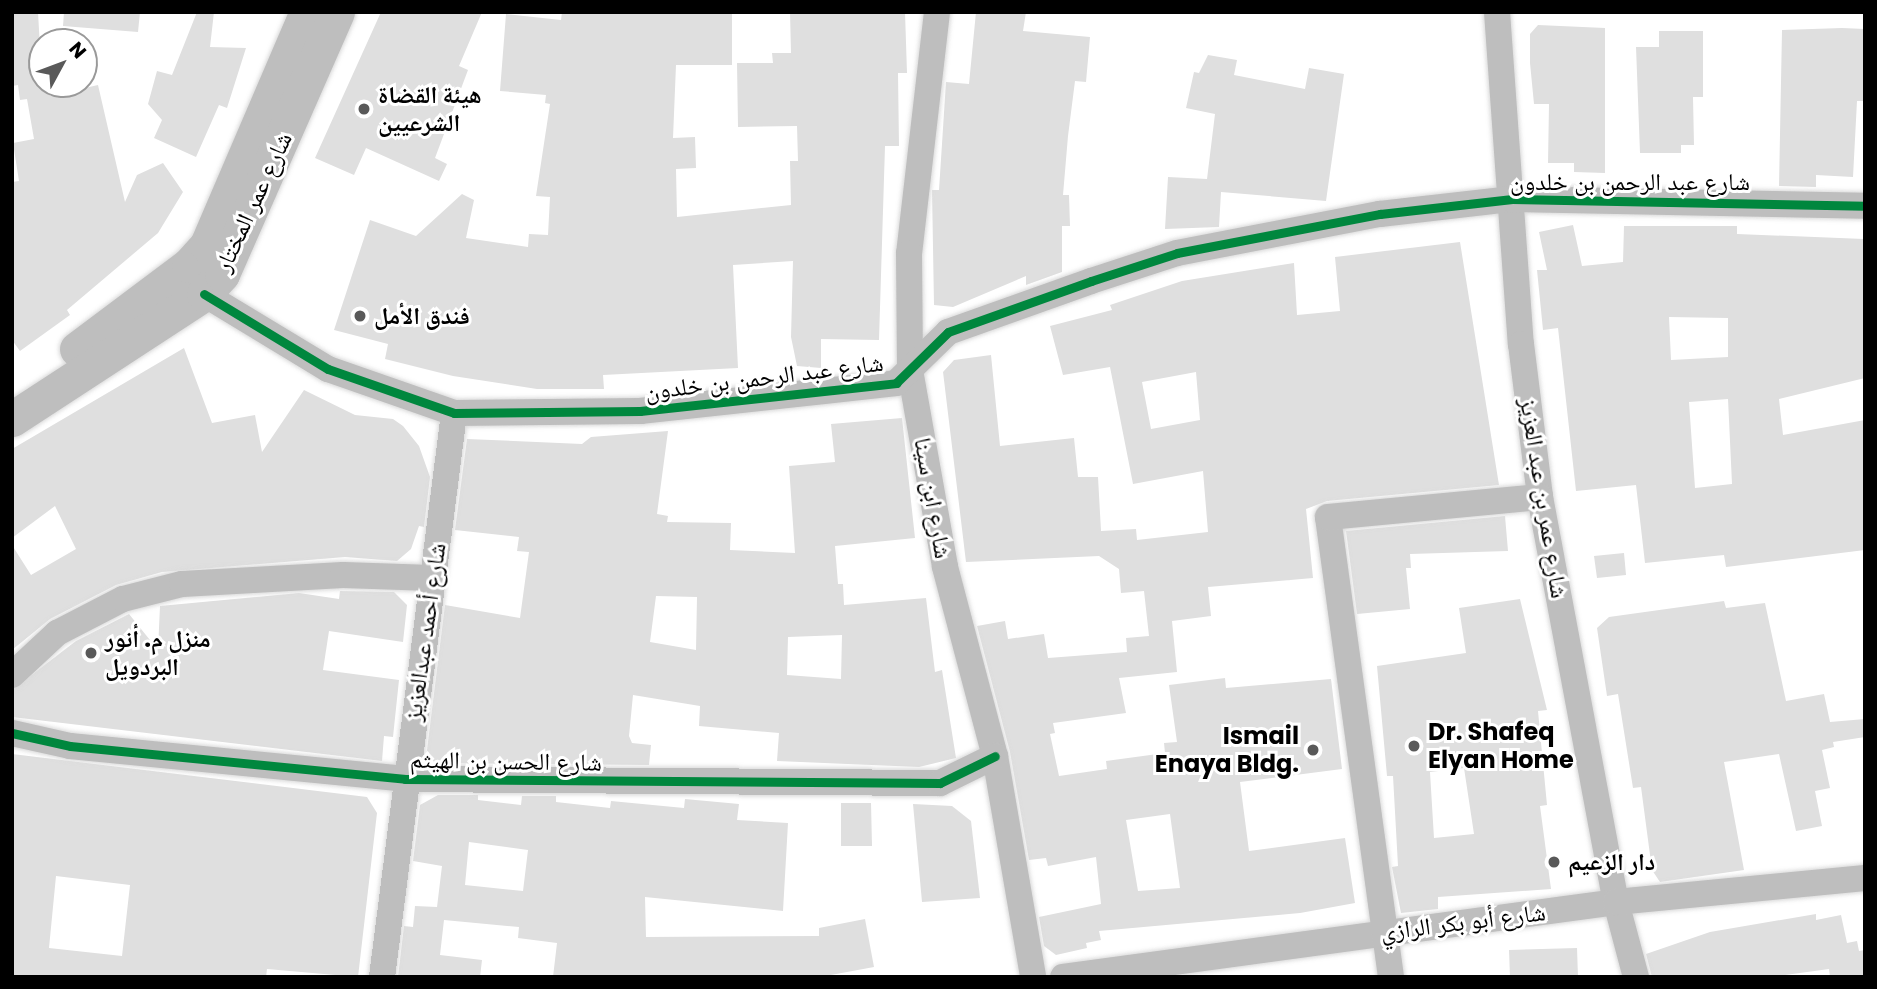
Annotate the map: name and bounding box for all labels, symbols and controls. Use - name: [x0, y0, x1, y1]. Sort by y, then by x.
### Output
- north arrow: [28, 28, 98, 98]
- text: N: [63, 36, 93, 64]
- place label: هيئة القضاة الشرعيين: [378, 81, 482, 137]
- marker: هيئة القضاة الشرعيين: [356, 101, 372, 117]
- street label: شارع عمر المختار: [208, 128, 298, 276]
- street label: شارع عبد الرحمن بن خلدون: [1510, 168, 1750, 196]
- place label: فندق الأمل: [374, 302, 470, 330]
- marker: فندق الأمل: [352, 308, 368, 324]
- street label: شارع عبد الرحمن بن خلدون: [643, 348, 885, 406]
- street label: شارع عمر بن عبد العزيز: [1514, 396, 1574, 600]
- street label: شارع ابن سينا: [908, 435, 958, 561]
- street label: شارع أحمد عبدالعزيز: [398, 541, 452, 723]
- place label: منزل م. أنور البردويل: [105, 625, 211, 681]
- marker: منزل م. أنور البردويل: [83, 645, 99, 661]
- place label: Dr. Shafeq Elyan Home: [1428, 718, 1574, 774]
- place label: Ismail Enaya Bldg.: [1155, 722, 1299, 778]
- marker: Dr. Shafeq Elyan Home: [1406, 738, 1422, 754]
- marker: Ismail Enaya Bldg.: [1305, 742, 1321, 758]
- street label: شارع الحسن بن الهيثم: [410, 745, 602, 777]
- place label: دار الزعيم: [1568, 848, 1655, 876]
- marker: دار الزعيم: [1546, 854, 1562, 870]
- street label: شارع أبو بكر الرازي: [1379, 898, 1547, 946]

